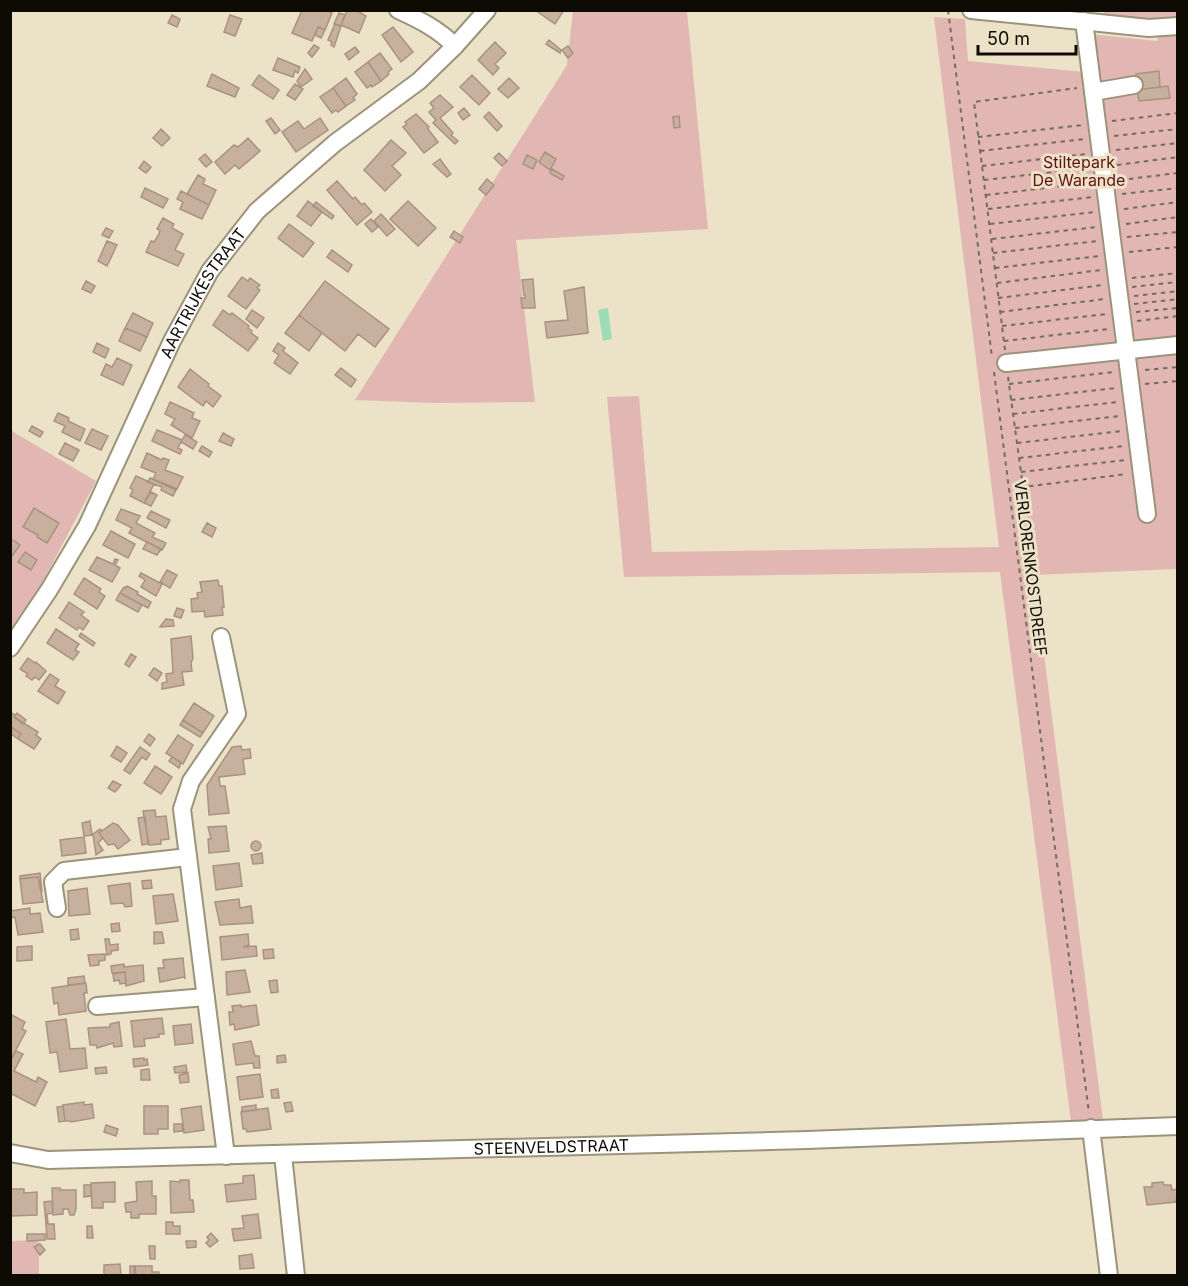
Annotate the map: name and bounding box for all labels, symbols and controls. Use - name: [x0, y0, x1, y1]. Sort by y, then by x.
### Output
- scale bar: [978, 18, 1076, 56]
- text: 50 m: [987, 28, 1030, 49]
- park label: Stiltepark De Warande: [1033, 152, 1125, 190]
- street label: AARTRIJKESTRAAT: [156, 224, 250, 361]
- street label: VERLORENKOSTDREEF: [1010, 479, 1052, 657]
- street label: STEENVELDSTRAAT: [473, 1135, 629, 1159]

